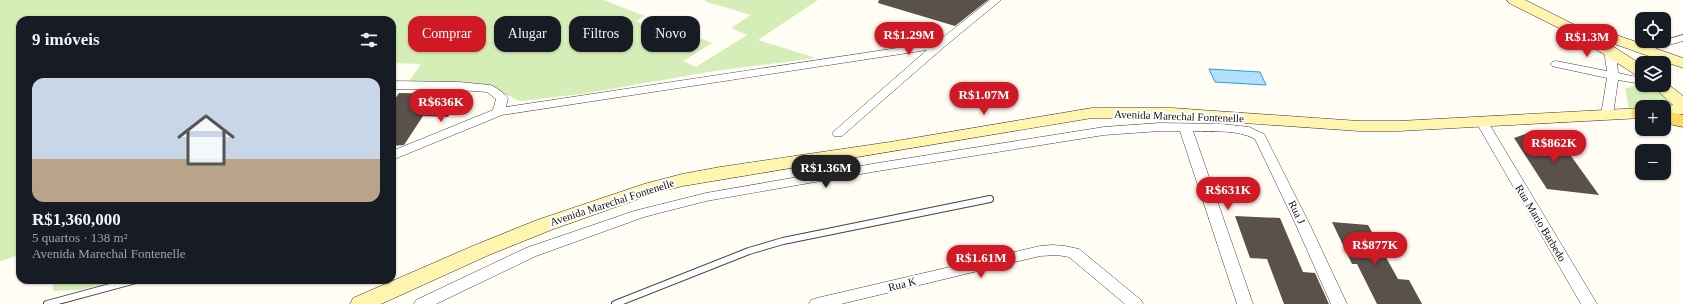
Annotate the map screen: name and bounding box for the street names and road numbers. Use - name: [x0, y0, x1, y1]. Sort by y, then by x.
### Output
- street label: Avenida Marechal Fontenelle: [1114, 108, 1244, 124]
- street label: Avenida Marechal Fontenelle: [548, 176, 676, 228]
- street label: Rua Mario Barbedo: [1513, 182, 1569, 264]
- street label: Rua J: [1286, 198, 1308, 226]
- street label: Rua K: [887, 275, 917, 293]

